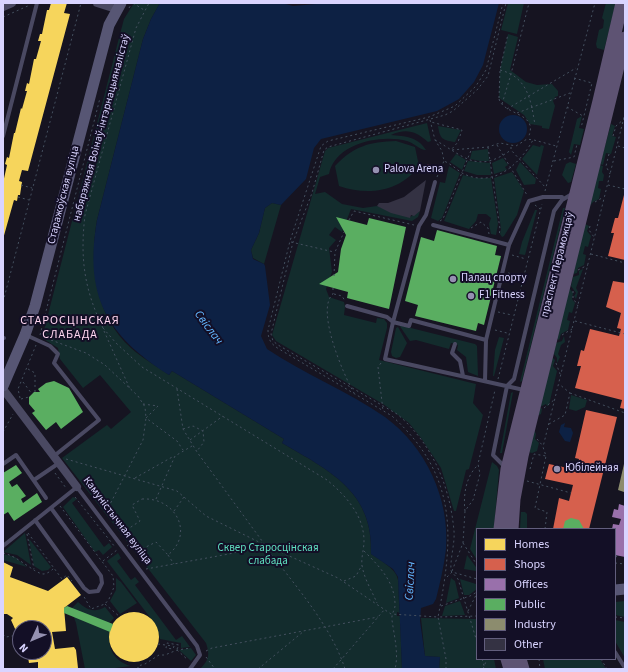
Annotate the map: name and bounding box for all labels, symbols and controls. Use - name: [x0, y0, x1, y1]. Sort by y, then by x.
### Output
- street label: набярэжная Воінаў-інтэрнацыяналістаў: [71, 33, 133, 223]
- street label: Старажоўская вуліца: [45, 144, 83, 246]
- place label: Palova Arena: [384, 163, 443, 177]
- marker: Palova Arena: [371, 165, 381, 175]
- street label: праспект Пераможцаў: [539, 211, 577, 319]
- place label: Палац спорту: [461, 272, 527, 286]
- marker: Палац спорту: [448, 274, 458, 284]
- place label: F1 Fitness: [479, 289, 525, 303]
- marker: F1 Fitness: [466, 291, 476, 301]
- water label: Свіслач: [191, 308, 225, 348]
- district label: СТАРОСЦІНСКАЯ СЛАБАДА: [20, 314, 120, 342]
- place label: Юбілейная: [565, 462, 619, 476]
- marker: Юбілейная: [552, 464, 562, 474]
- street label: Камуністычная вуліца: [80, 475, 154, 567]
- legend: [476, 528, 616, 660]
- text: Homes: [514, 536, 549, 553]
- park label: Сквер Старосцінская слабада: [217, 542, 319, 568]
- text: Shops: [514, 556, 545, 573]
- water label: Свіслач: [403, 561, 419, 601]
- text: Offices: [514, 576, 548, 593]
- text: Public: [514, 596, 545, 613]
- text: Industry: [514, 616, 556, 633]
- north arrow: [12, 620, 52, 660]
- text: Other: [514, 636, 543, 653]
- text: N: [16, 640, 32, 656]

